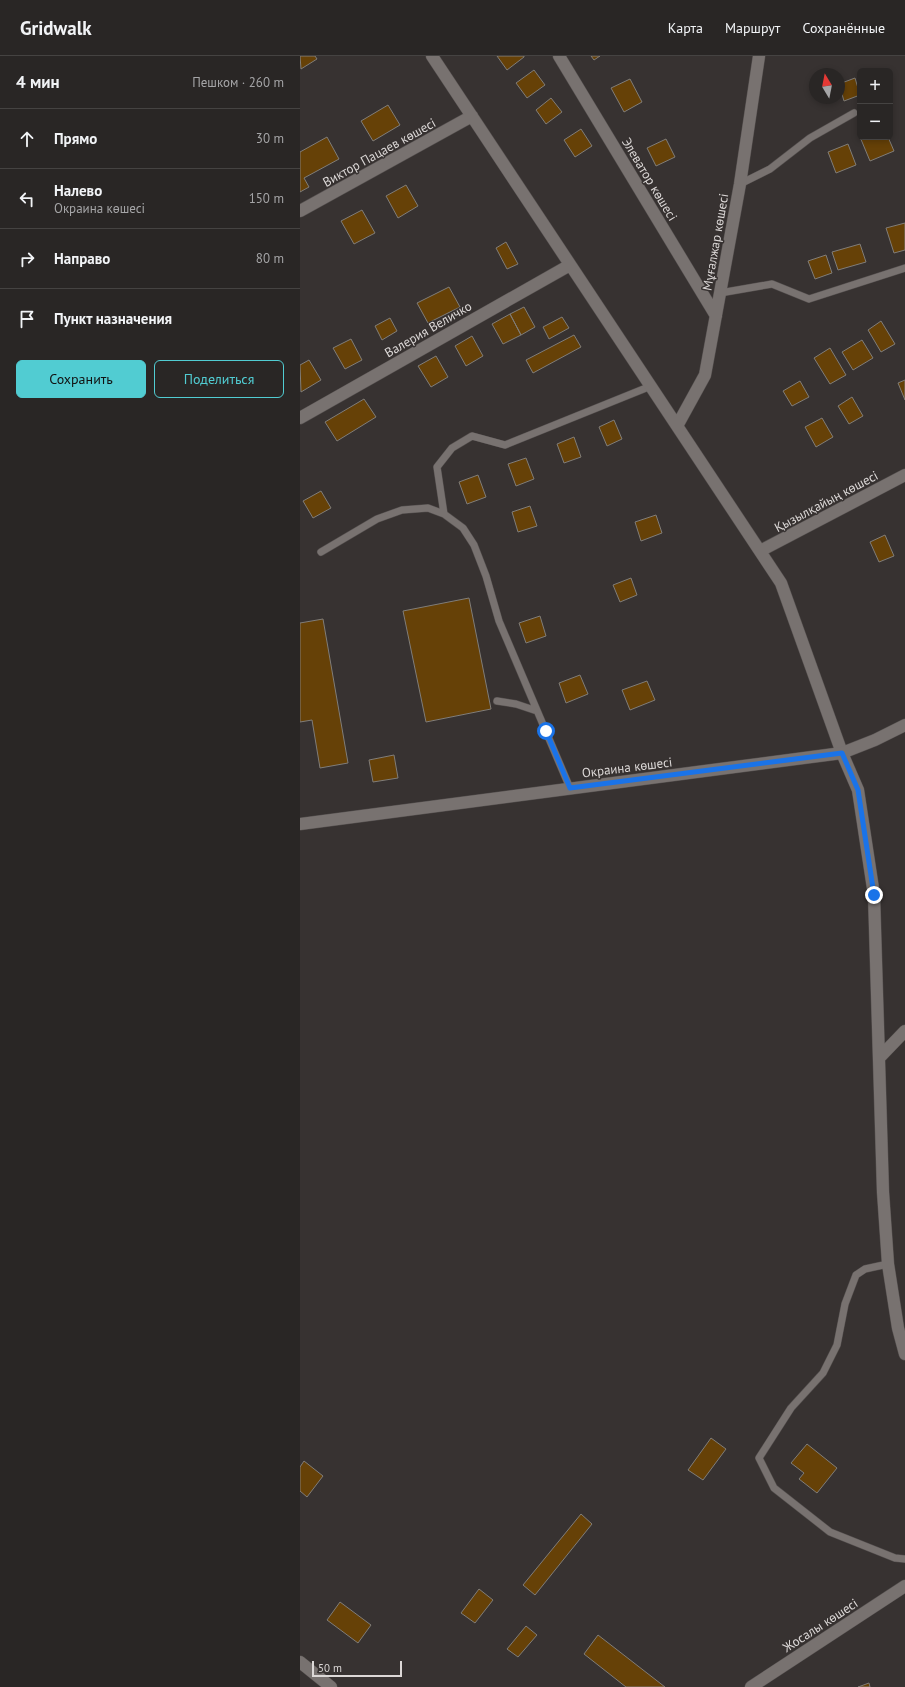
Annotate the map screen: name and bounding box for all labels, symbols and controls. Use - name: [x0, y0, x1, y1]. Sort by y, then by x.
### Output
- text: Gridwalk: [20, 16, 92, 40]
- text: Карта: [668, 19, 703, 37]
- text: Маршрут: [725, 19, 780, 37]
- text: Сохранённые: [802, 19, 885, 37]
- north arrow: [809, 68, 845, 104]
- map controls: [857, 68, 893, 140]
- button: +: [857, 68, 893, 104]
- text: 4 мин: [16, 71, 60, 93]
- text: Пешком · 260 m: [192, 74, 284, 91]
- button: −: [857, 104, 893, 140]
- street label: Виктор Пацаев көшесі: [320, 114, 439, 191]
- icon: ahead: [16, 128, 38, 150]
- text: Прямо: [54, 129, 97, 148]
- text: 30 m: [256, 130, 284, 147]
- street label: Элеватор көшесі: [618, 135, 681, 224]
- text: Налево: [54, 181, 102, 200]
- icon: left: [16, 188, 38, 210]
- text: 150 m: [249, 190, 284, 207]
- street label: Мұғалжар көшесі: [699, 192, 732, 292]
- text: Окраина көшесі: [54, 200, 145, 217]
- icon: right: [16, 248, 38, 270]
- text: Направо: [54, 249, 110, 268]
- text: 80 m: [256, 250, 284, 267]
- street label: Валерия Величко: [382, 298, 475, 361]
- icon: arrive: [16, 308, 38, 330]
- text: Пункт назначения: [54, 309, 172, 328]
- button: Сохранить: [16, 360, 146, 398]
- button: Поделиться: [154, 360, 284, 398]
- street label: Қызылқайың көшесі: [771, 467, 881, 536]
- route start: [537, 722, 555, 740]
- street label: Окраина көшесі: [581, 754, 673, 781]
- route end: [865, 886, 883, 904]
- street label: Жосалы көшесі: [779, 1595, 861, 1657]
- scale bar: [312, 1659, 402, 1678]
- text: 50 m: [318, 1661, 342, 1675]

